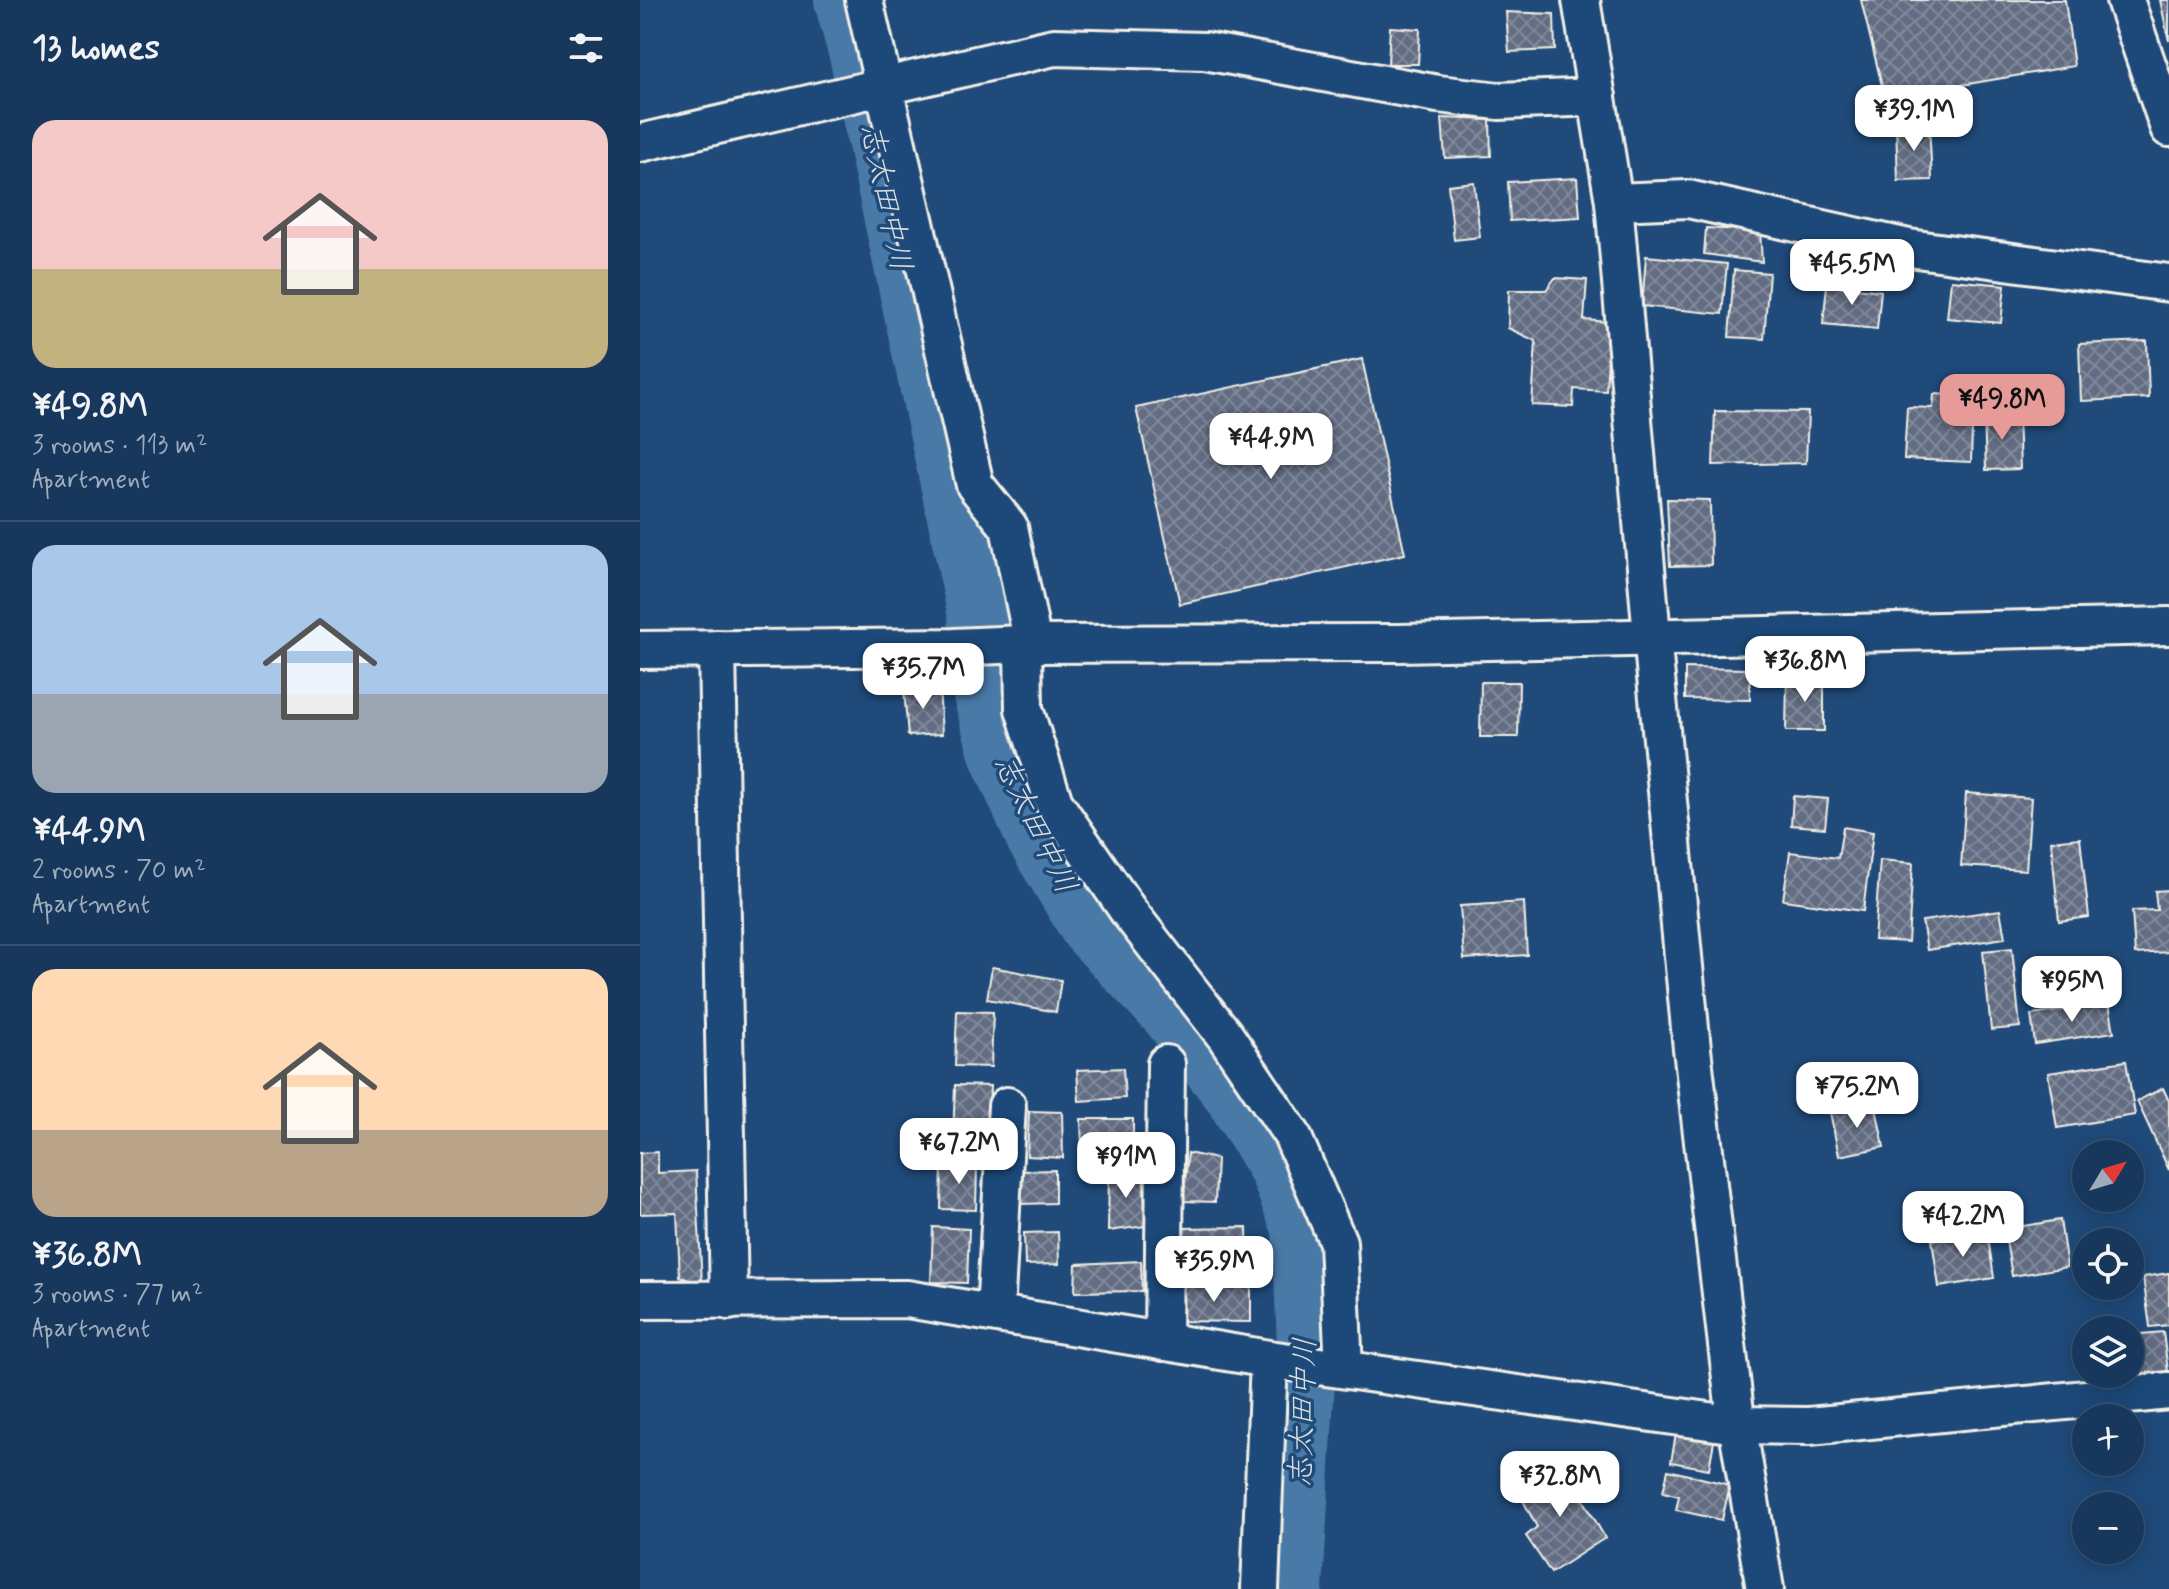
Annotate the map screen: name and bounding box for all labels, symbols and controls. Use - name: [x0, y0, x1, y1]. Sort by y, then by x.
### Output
- text: 13 homes: [32, 26, 160, 71]
- icon: filters: [564, 26, 608, 70]
- pin: ¥39.1M: [1849, 85, 1979, 153]
- text: ¥39.1M: [1873, 94, 1955, 128]
- water label: 志太田中川: [851, 120, 920, 275]
- icon: home: [248, 172, 392, 316]
- pin: ¥45.5M: [1787, 239, 1917, 307]
- text: ¥45.5M: [1808, 248, 1896, 282]
- pin: ¥49.8M: [1937, 374, 2067, 442]
- text: ¥49.8M: [1958, 383, 2046, 417]
- text: ¥49.8M: [32, 384, 148, 429]
- pin: ¥44.9M: [1206, 413, 1336, 481]
- text: ¥44.9M: [1228, 422, 1314, 456]
- text: 3 rooms · 113 m²: [32, 429, 208, 463]
- text: Apartment: [32, 463, 150, 497]
- icon: home: [248, 597, 392, 741]
- pin: ¥36.8M: [1740, 636, 1870, 704]
- pin: ¥35.7M: [858, 643, 988, 711]
- text: ¥36.8M: [1763, 645, 1847, 679]
- text: ¥35.7M: [881, 652, 965, 686]
- water label: 志太田中川: [984, 749, 1085, 901]
- text: ¥44.9M: [32, 809, 146, 854]
- text: 2 rooms · 70 m²: [32, 854, 206, 888]
- text: Apartment: [32, 888, 150, 922]
- pin: ¥95M: [2025, 956, 2119, 1024]
- text: ¥95M: [2040, 965, 2104, 999]
- icon: home: [248, 1021, 392, 1165]
- pin: ¥75.2M: [1792, 1062, 1922, 1130]
- text: ¥75.2M: [1814, 1071, 1900, 1105]
- pin: ¥67.2M: [894, 1118, 1024, 1186]
- text: ¥67.2M: [918, 1127, 1000, 1161]
- pin: ¥91M: [1079, 1132, 1173, 1200]
- north arrow: [2072, 1140, 2144, 1212]
- map controls: [2072, 1140, 2144, 1564]
- text: ¥91M: [1095, 1141, 1157, 1175]
- pin: ¥42.2M: [1898, 1191, 2028, 1259]
- text: ¥42.2M: [1921, 1200, 2005, 1234]
- button: locate: [2072, 1228, 2144, 1300]
- text: ¥36.8M: [32, 1233, 142, 1278]
- pin: ¥35.9M: [1149, 1236, 1279, 1304]
- text: ¥35.9M: [1173, 1245, 1255, 1279]
- text: 3 rooms · 77 m²: [32, 1278, 203, 1312]
- text: Apartment: [32, 1312, 150, 1346]
- button: layers: [2072, 1316, 2144, 1388]
- water label: 志太田中川: [1281, 1336, 1326, 1488]
- button: +: [2072, 1404, 2144, 1476]
- pin: ¥32.8M: [1495, 1451, 1625, 1519]
- text: ¥32.8M: [1518, 1460, 1602, 1494]
- button: −: [2072, 1492, 2144, 1564]

